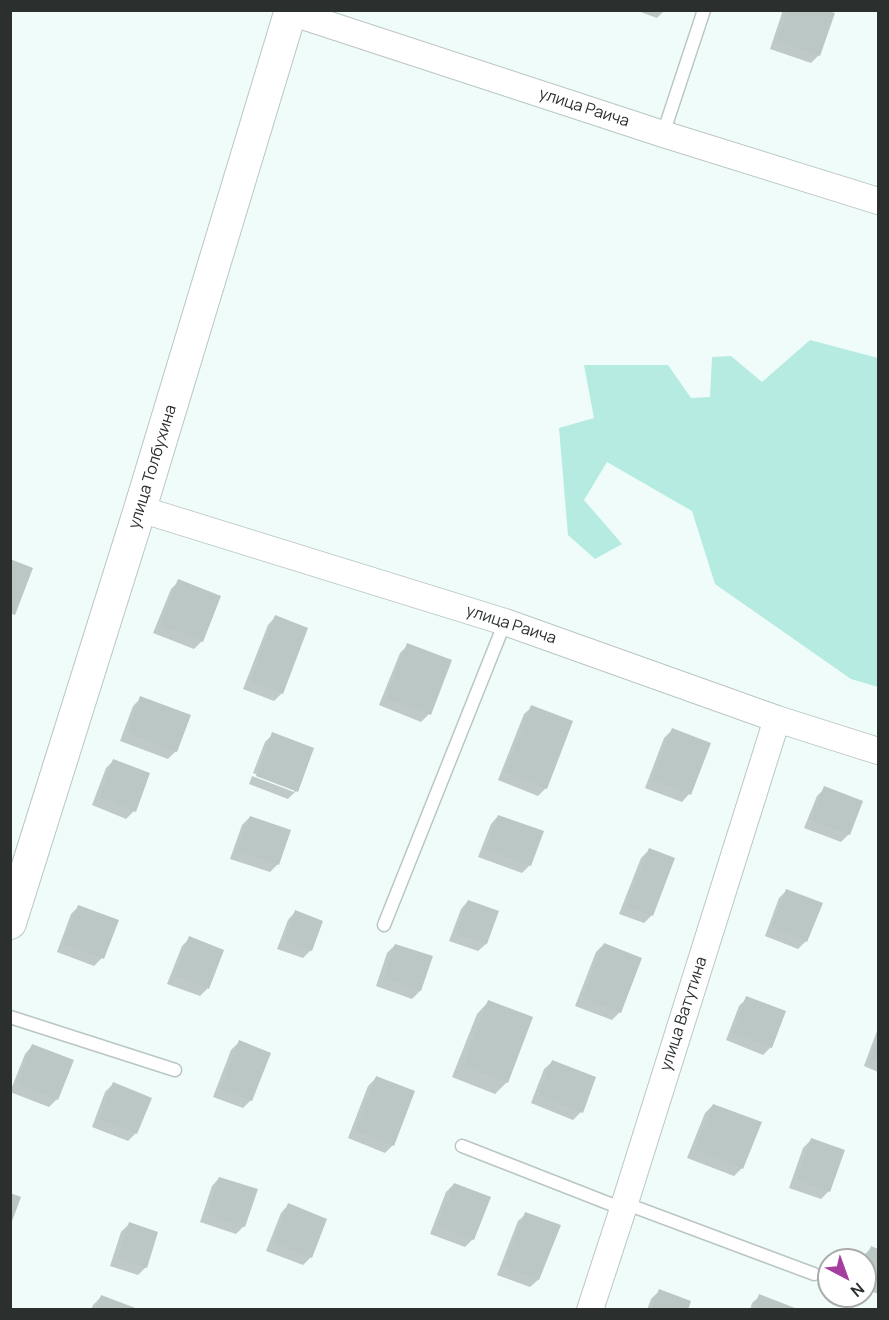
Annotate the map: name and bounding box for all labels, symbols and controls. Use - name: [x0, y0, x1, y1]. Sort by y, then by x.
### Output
- street label: улица Раича: [537, 84, 631, 132]
- street label: улица Толбухина: [125, 403, 181, 531]
- street label: улица Раича: [464, 601, 558, 649]
- street label: улица Ватутина: [656, 954, 712, 1074]
- north arrow: [817, 1248, 877, 1308]
- text: N: [846, 1278, 869, 1302]

